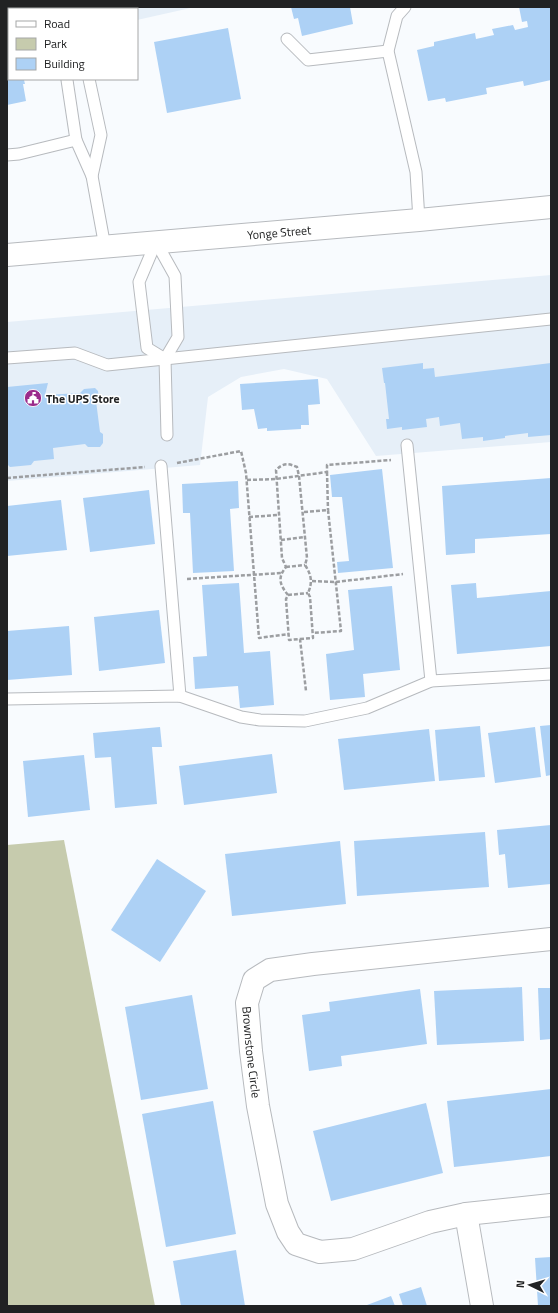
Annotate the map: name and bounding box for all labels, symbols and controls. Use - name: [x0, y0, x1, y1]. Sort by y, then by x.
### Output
- legend: [8, 8, 138, 80]
- text: Road: [44, 14, 70, 33]
- text: Park: [44, 34, 67, 53]
- text: Building: [44, 54, 85, 73]
- street label: Yonge Street: [246, 220, 313, 244]
- public building icon: The UPS Store: [23, 388, 43, 408]
- place label: The UPS Store: [46, 389, 120, 408]
- street label: Brownstone Circle: [238, 1006, 266, 1099]
- north arrow: [510, 1265, 550, 1305]
- text: N: [512, 1280, 528, 1289]

